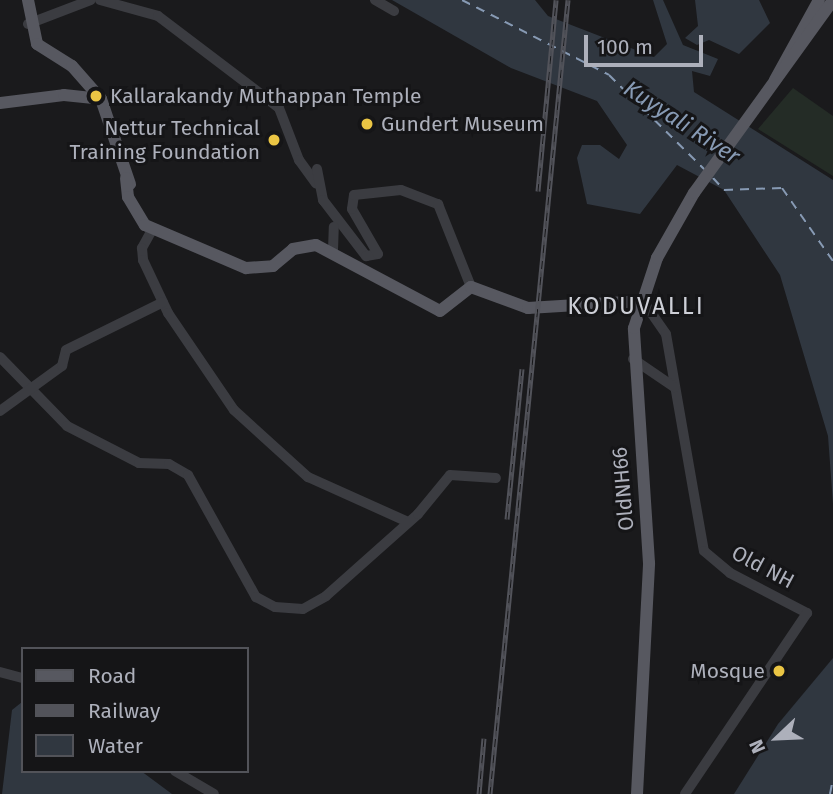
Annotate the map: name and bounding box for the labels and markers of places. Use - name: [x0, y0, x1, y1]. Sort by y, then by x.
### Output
- place label: Kallarakandy Muthappan Temple: [110, 83, 421, 109]
- marker: Kallarakandy Muthappan Temple: [88, 88, 104, 104]
- place label: Gundert Museum: [381, 111, 544, 137]
- place label: Nettur Technical Training Foundation: [70, 115, 260, 165]
- marker: Gundert Museum: [359, 116, 375, 132]
- marker: Nettur Technical Training Foundation: [266, 132, 282, 148]
- place label: Mosque: [690, 658, 765, 684]
- marker: Mosque: [771, 663, 787, 679]

